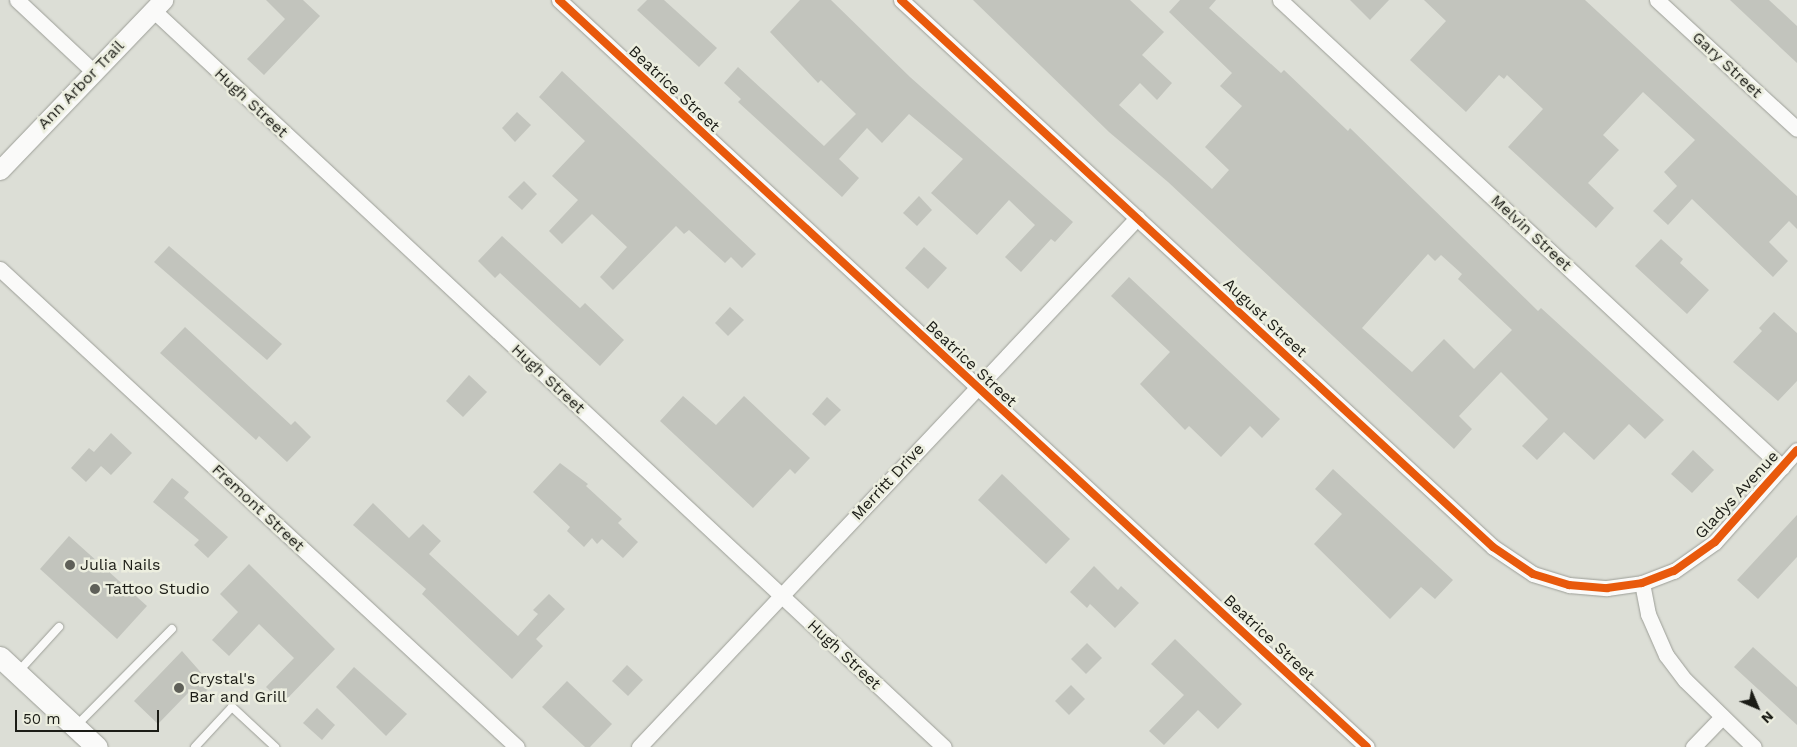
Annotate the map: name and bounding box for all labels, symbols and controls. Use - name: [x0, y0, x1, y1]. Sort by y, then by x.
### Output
- street label: Gary Street: [1688, 28, 1766, 102]
- street label: Ann Arbor Trail: [33, 36, 129, 134]
- street label: Beatrice Street: [624, 42, 724, 136]
- street label: Hugh Street: [210, 64, 292, 142]
- street label: Melvin Street: [1487, 191, 1575, 275]
- street label: August Street: [1219, 274, 1311, 362]
- street label: Beatrice Street: [921, 317, 1021, 411]
- street label: Hugh Street: [507, 340, 589, 418]
- street label: Merritt Drive: [848, 440, 928, 524]
- street label: Gladys Avenue: [1691, 447, 1783, 543]
- street label: Fremont Street: [208, 460, 308, 556]
- place label: Julia Nails: [80, 555, 161, 575]
- marker: Julia Nails: [64, 559, 76, 571]
- place label: Tattoo Studio: [105, 579, 210, 599]
- marker: Tattoo Studio: [89, 583, 101, 595]
- street label: Beatrice Street: [1219, 591, 1319, 685]
- street label: Hugh Street: [803, 616, 885, 694]
- place label: Crystal's Bar and Grill: [189, 669, 287, 707]
- marker: Crystal's Bar and Grill: [173, 682, 185, 694]
- north arrow: [1732, 682, 1782, 732]
- scale bar: [18, 700, 161, 732]
- text: N: [1758, 708, 1777, 727]
- text: 50 m: [23, 710, 60, 728]

